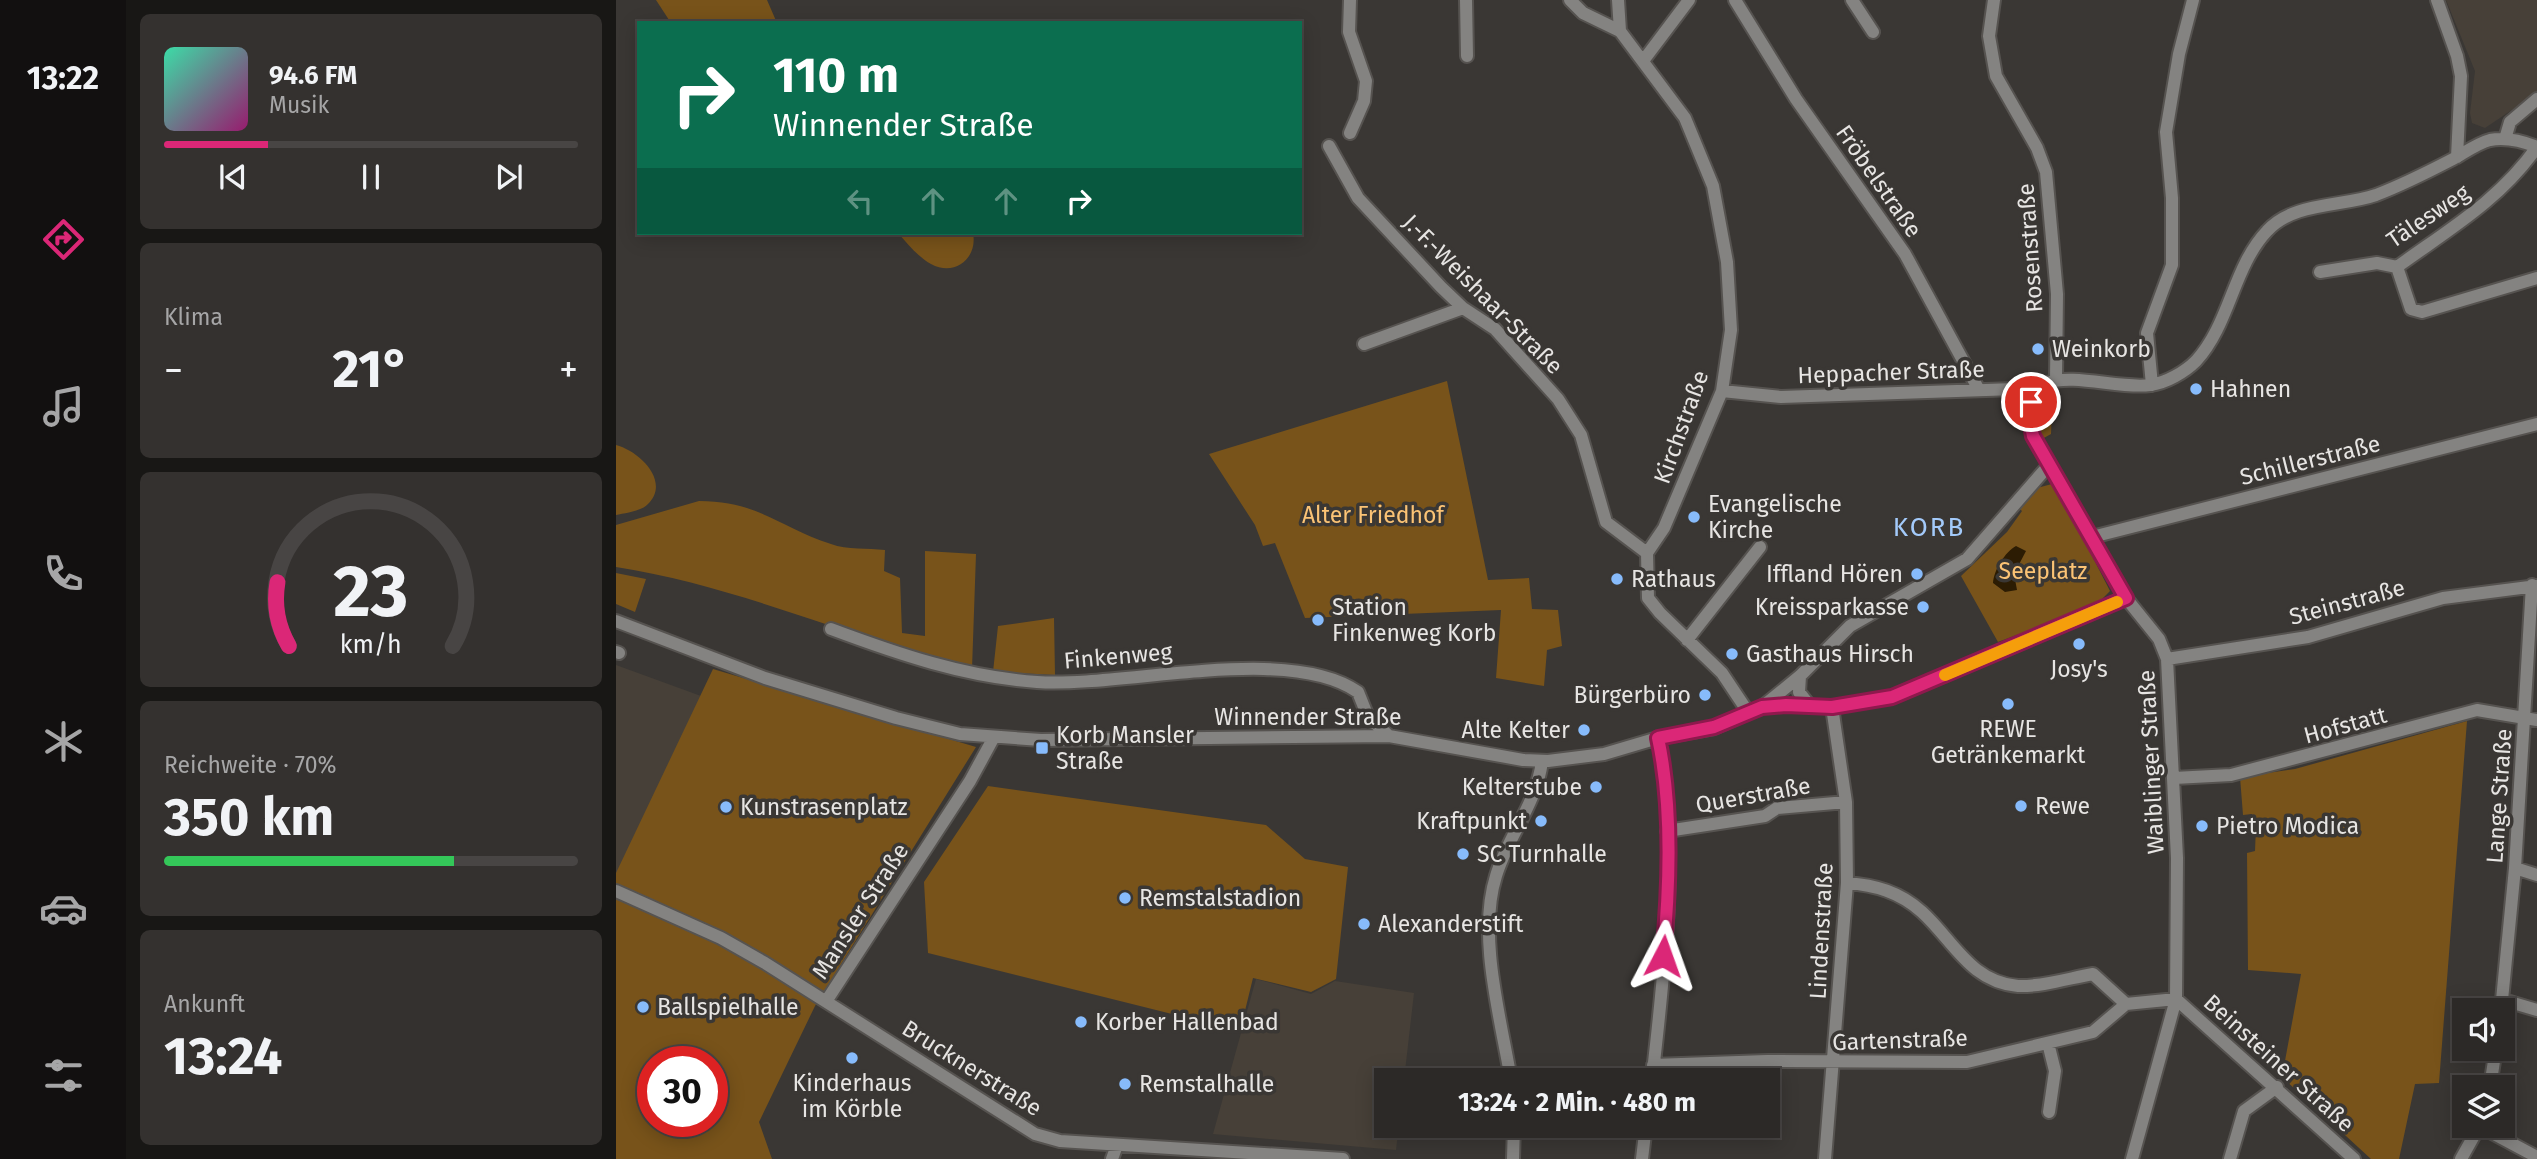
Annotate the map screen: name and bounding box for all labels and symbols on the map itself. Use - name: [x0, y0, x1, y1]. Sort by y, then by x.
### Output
- street label: Fröbelstraße: [1830, 119, 1928, 243]
- street label: Tälesweg: [2381, 178, 2475, 254]
- street label: Rosenstraße: [2012, 182, 2048, 314]
- street label: J.-F.-Weishaar-Straße: [1397, 208, 1569, 380]
- place label: Weinkorb: [2052, 335, 2151, 363]
- marker: Weinkorb: [2030, 341, 2046, 357]
- street label: Heppacher Straße: [1797, 355, 1985, 389]
- street label: Kirchstraße: [1648, 367, 1714, 487]
- pin: [2001, 372, 2061, 432]
- place label: Hahnen: [2210, 375, 2291, 403]
- marker: Hahnen: [2188, 381, 2204, 397]
- street label: Schillerstraße: [2237, 429, 2383, 491]
- place label: Evangelische Kirche: [1708, 490, 1842, 544]
- park label: Alter Friedhof: [1302, 501, 1446, 529]
- marker: Evangelische Kirche: [1686, 509, 1702, 525]
- district label: KORB: [1893, 512, 1965, 543]
- park label: Seeplatz: [1999, 557, 2087, 585]
- place label: Iffland Hören: [1766, 560, 1903, 588]
- place label: Rathaus: [1631, 565, 1716, 593]
- marker: Iffland Hören: [1909, 566, 1925, 582]
- marker: Rathaus: [1609, 571, 1625, 587]
- street label: Steinstraße: [2286, 573, 2408, 631]
- place label: Station Finkenweg Korb: [1332, 593, 1496, 647]
- place label: Kreissparkasse: [1755, 593, 1909, 621]
- marker: Kreissparkasse: [1915, 599, 1931, 615]
- marker: Station Finkenweg Korb: [1310, 612, 1326, 628]
- marker: Josy's: [2071, 636, 2087, 652]
- street label: Finkenweg: [1062, 637, 1174, 675]
- place label: Gasthaus Hirsch: [1746, 640, 1914, 668]
- marker: Gasthaus Hirsch: [1724, 646, 1740, 662]
- place label: Josy's: [2050, 655, 2108, 683]
- street label: Waiblinger Straße: [2132, 669, 2170, 855]
- place label: Bürgerbüro: [1573, 681, 1691, 709]
- marker: Bürgerbüro: [1697, 687, 1713, 703]
- marker: REWE Getränkemarkt: [2000, 696, 2016, 712]
- street label: Hofstatt: [2300, 700, 2390, 749]
- street label: Winnender Straße: [1214, 703, 1402, 731]
- place label: REWE Getränkemarkt: [1931, 715, 2086, 769]
- place label: Alte Kelter: [1462, 716, 1570, 744]
- place label: Korb Mansler Straße: [1056, 721, 1194, 775]
- marker: Alte Kelter: [1576, 722, 1592, 738]
- street label: Lange Straße: [2480, 728, 2518, 864]
- marker: Korb Mansler Straße: [1034, 740, 1050, 756]
- street label: Querstraße: [1693, 771, 1813, 819]
- place label: Kelterstube: [1462, 773, 1582, 801]
- marker: Kelterstube: [1588, 779, 1604, 795]
- place label: Rewe: [2035, 792, 2090, 820]
- place label: Kunstrasenplatz: [740, 793, 908, 821]
- marker: Rewe: [2013, 798, 2029, 814]
- marker: Kunstrasenplatz: [718, 799, 734, 815]
- place label: Kraftpunkt: [1416, 807, 1528, 835]
- place label: Pietro Modica: [2216, 812, 2359, 840]
- marker: Kraftpunkt: [1533, 813, 1549, 829]
- marker: Pietro Modica: [2194, 818, 2210, 834]
- street label: Mansler Straße: [806, 838, 914, 984]
- place label: SC Turnhalle: [1477, 840, 1607, 868]
- marker: SC Turnhalle: [1455, 846, 1471, 862]
- street label: Lindenstraße: [1803, 862, 1839, 1000]
- place label: Remstalstadion: [1139, 884, 1301, 912]
- marker: Remstalstadion: [1117, 890, 1133, 906]
- place label: Alexanderstift: [1378, 910, 1524, 938]
- marker: Alexanderstift: [1356, 916, 1372, 932]
- position arrow: [1626, 919, 1700, 993]
- street label: Beinsteiner Straße: [2198, 988, 2360, 1138]
- place label: Ballspielhalle: [657, 993, 799, 1021]
- marker: Ballspielhalle: [635, 999, 651, 1015]
- place label: Korber Hallenbad: [1095, 1008, 1279, 1036]
- street label: Brucknerstraße: [897, 1014, 1047, 1122]
- marker: Korber Hallenbad: [1073, 1014, 1089, 1030]
- street label: Gartenstraße: [1832, 1024, 1968, 1056]
- speed limit sign: 30: [637, 1046, 728, 1137]
- marker: Kinderhaus im Körble: [844, 1050, 860, 1066]
- place label: Kinderhaus im Körble: [793, 1069, 911, 1123]
- place label: Remstalhalle: [1139, 1070, 1274, 1098]
- marker: Remstalhalle: [1117, 1076, 1133, 1092]

